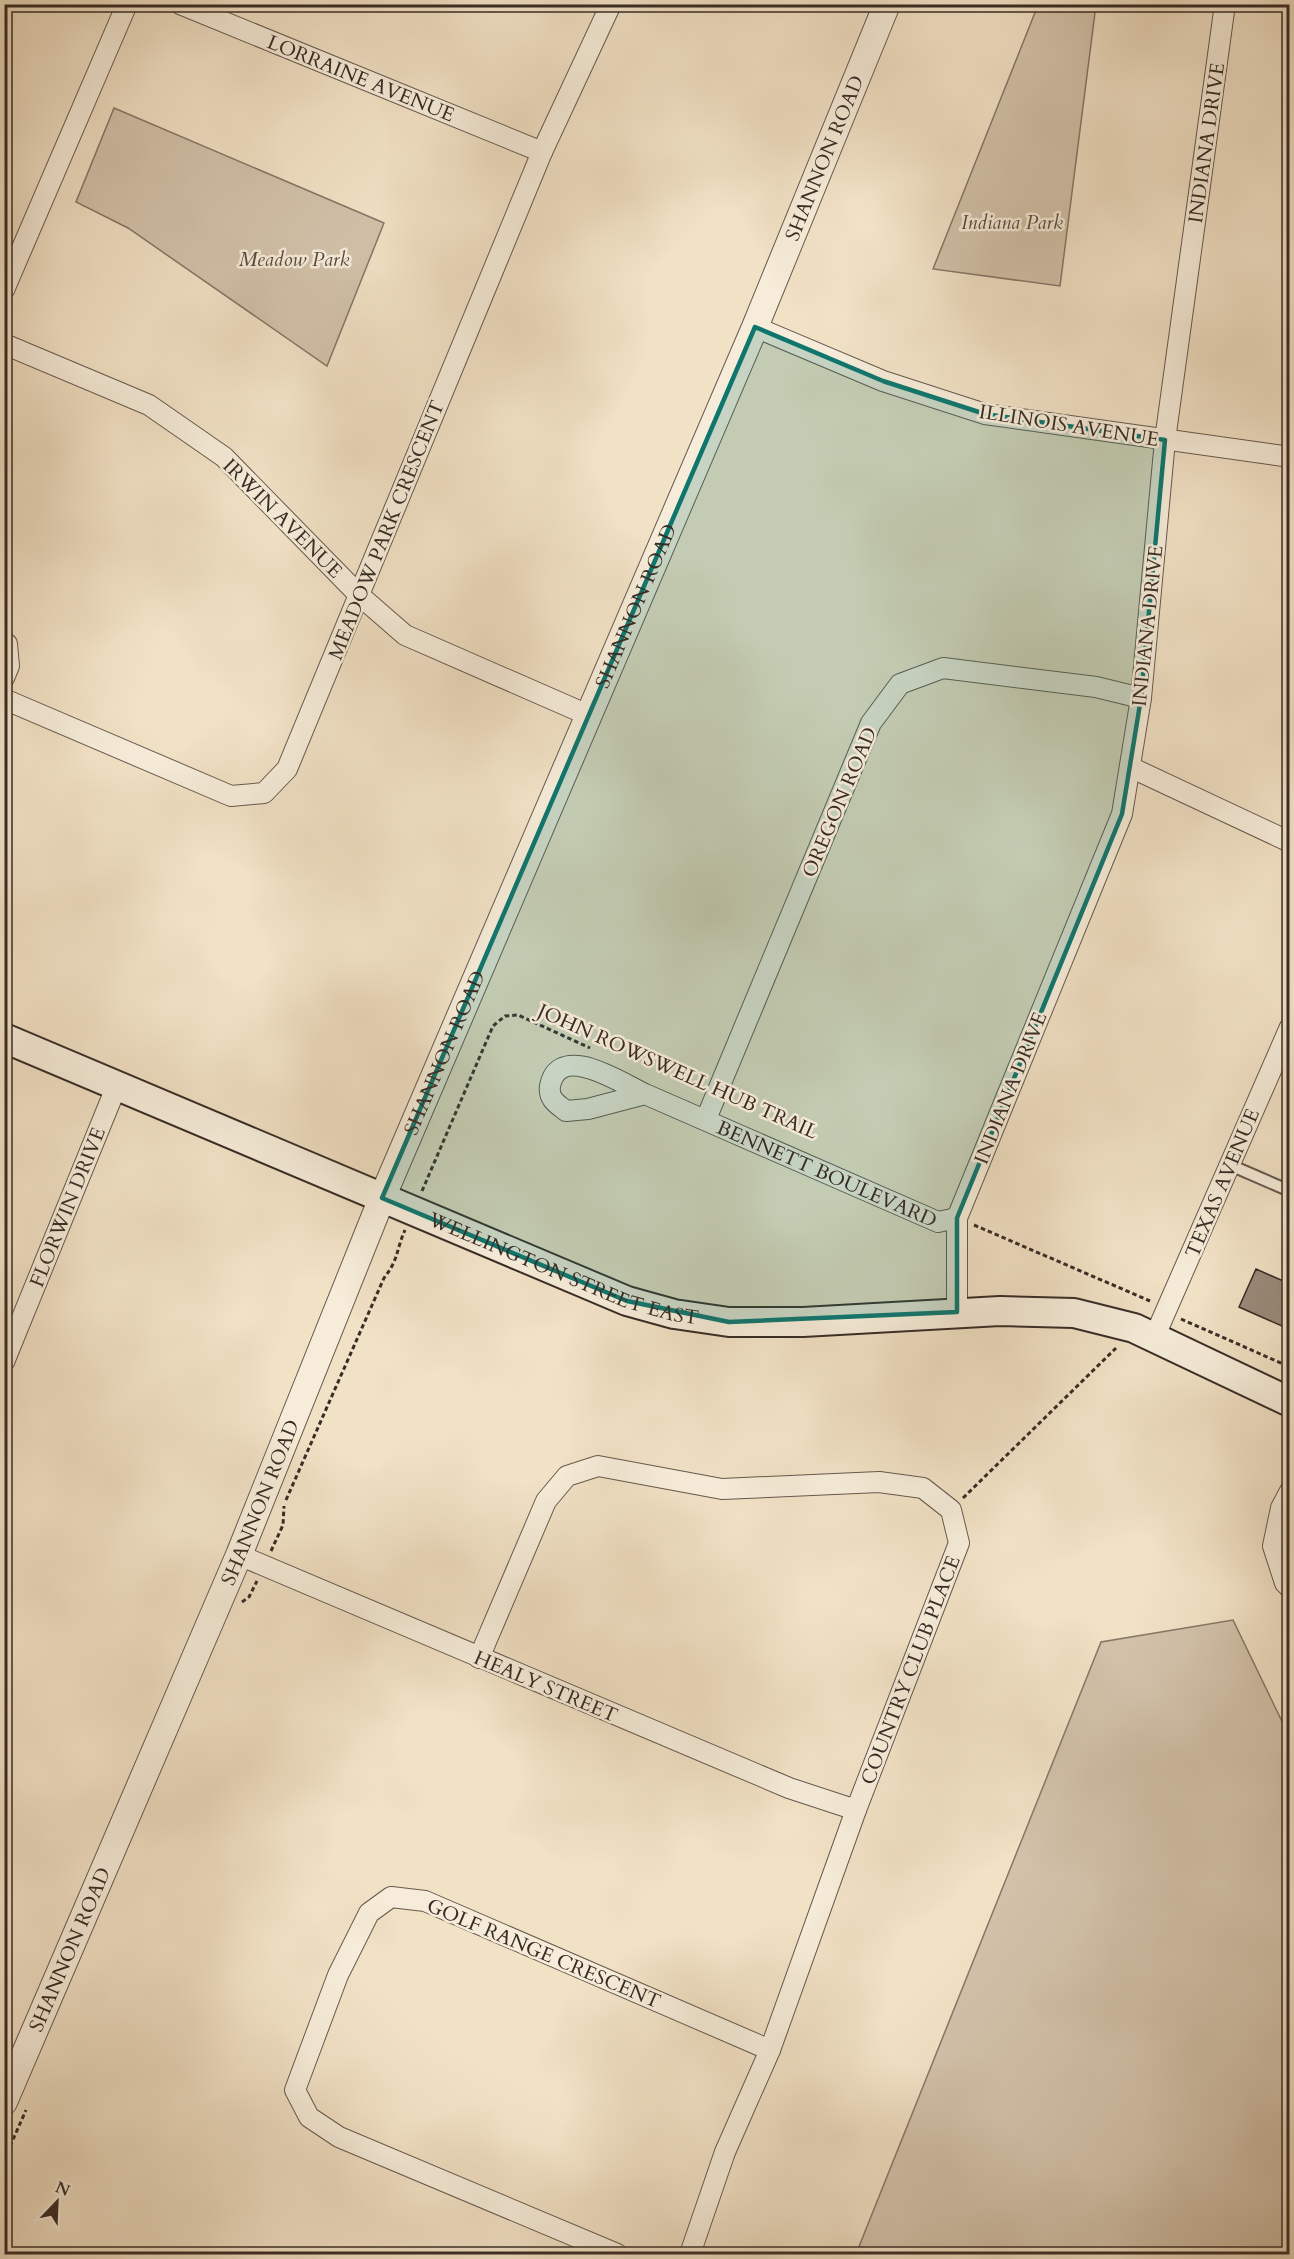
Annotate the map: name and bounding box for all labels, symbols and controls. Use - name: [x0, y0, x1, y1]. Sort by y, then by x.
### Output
- street label: LORRAINE AVENUE: [263, 28, 459, 128]
- street label: INDIANA DRIVE: [1182, 61, 1231, 225]
- street label: SHANNON ROAD: [779, 71, 870, 245]
- park label: Indiana Park: [961, 209, 1063, 236]
- park label: Meadow Park: [239, 246, 349, 273]
- street label: MEADOW PARK CRESCENT: [322, 396, 451, 664]
- street label: ILLINOIS AVENUE: [977, 398, 1161, 453]
- street label: IRWIN AVENUE: [217, 453, 348, 584]
- street label: SHANNON ROAD: [589, 520, 683, 693]
- street label: INDIANA DRIVE: [1126, 544, 1169, 708]
- street label: OREGON ROAD: [796, 723, 883, 881]
- street label: SHANNON ROAD: [398, 966, 492, 1139]
- street label: JOHN ROWSWELL HUB TRAIL: [531, 996, 823, 1146]
- street label: INDIANA DRIVE: [968, 1008, 1053, 1168]
- street label: TEXAS AVENUE: [1179, 1105, 1266, 1262]
- street label: BENNETT BOULEVARD: [712, 1114, 941, 1234]
- street label: FLORWIN DRIVE: [23, 1123, 112, 1291]
- street label: WELLINGTON STREET EAST: [424, 1205, 701, 1331]
- street label: SHANNON ROAD: [215, 1416, 306, 1590]
- street label: COUNTRY CLUB PLACE: [854, 1552, 967, 1789]
- street label: HEALY STREET: [470, 1644, 622, 1729]
- street label: SHANNON ROAD: [23, 1863, 117, 2036]
- street label: GOLF RANGE CRESCENT: [423, 1892, 665, 2015]
- north arrow: [27, 2172, 87, 2232]
- text: N: [52, 2176, 73, 2202]

